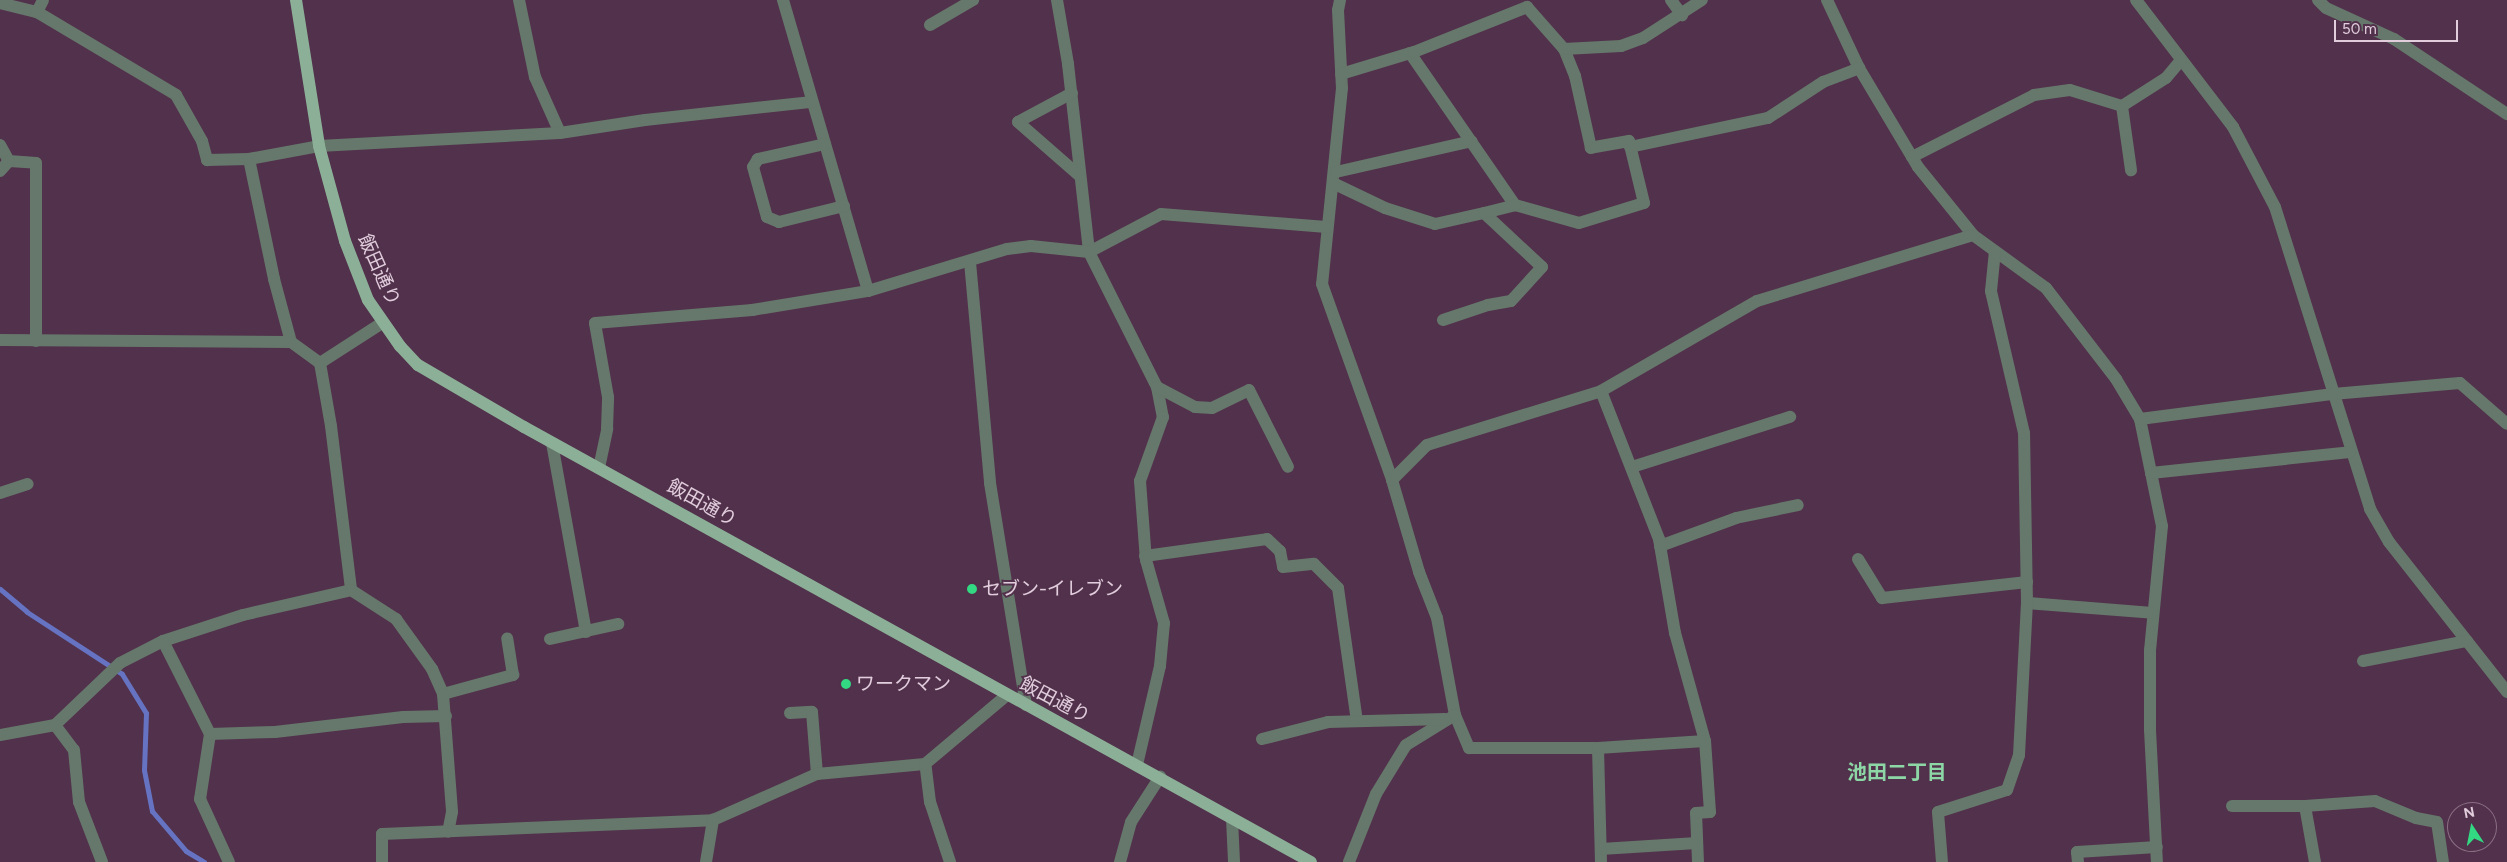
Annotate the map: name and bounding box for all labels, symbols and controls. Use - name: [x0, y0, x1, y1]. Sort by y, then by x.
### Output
- scale bar: [2337, 10, 2461, 42]
- text: 50 m: [2342, 20, 2377, 38]
- street label: 飯田通り: [353, 231, 405, 309]
- street label: 飯田通り: [663, 475, 741, 531]
- place label: セブン-イレブン: [982, 578, 1123, 600]
- marker: セブン-イレブン: [966, 583, 978, 595]
- street label: 飯田通り: [1016, 672, 1094, 728]
- place label: ワークマン: [856, 673, 951, 695]
- marker: ワークマン: [840, 678, 852, 690]
- district label: 池田二丁目: [1847, 760, 1947, 784]
- north arrow: [2447, 802, 2497, 852]
- text: N: [2462, 803, 2476, 822]

